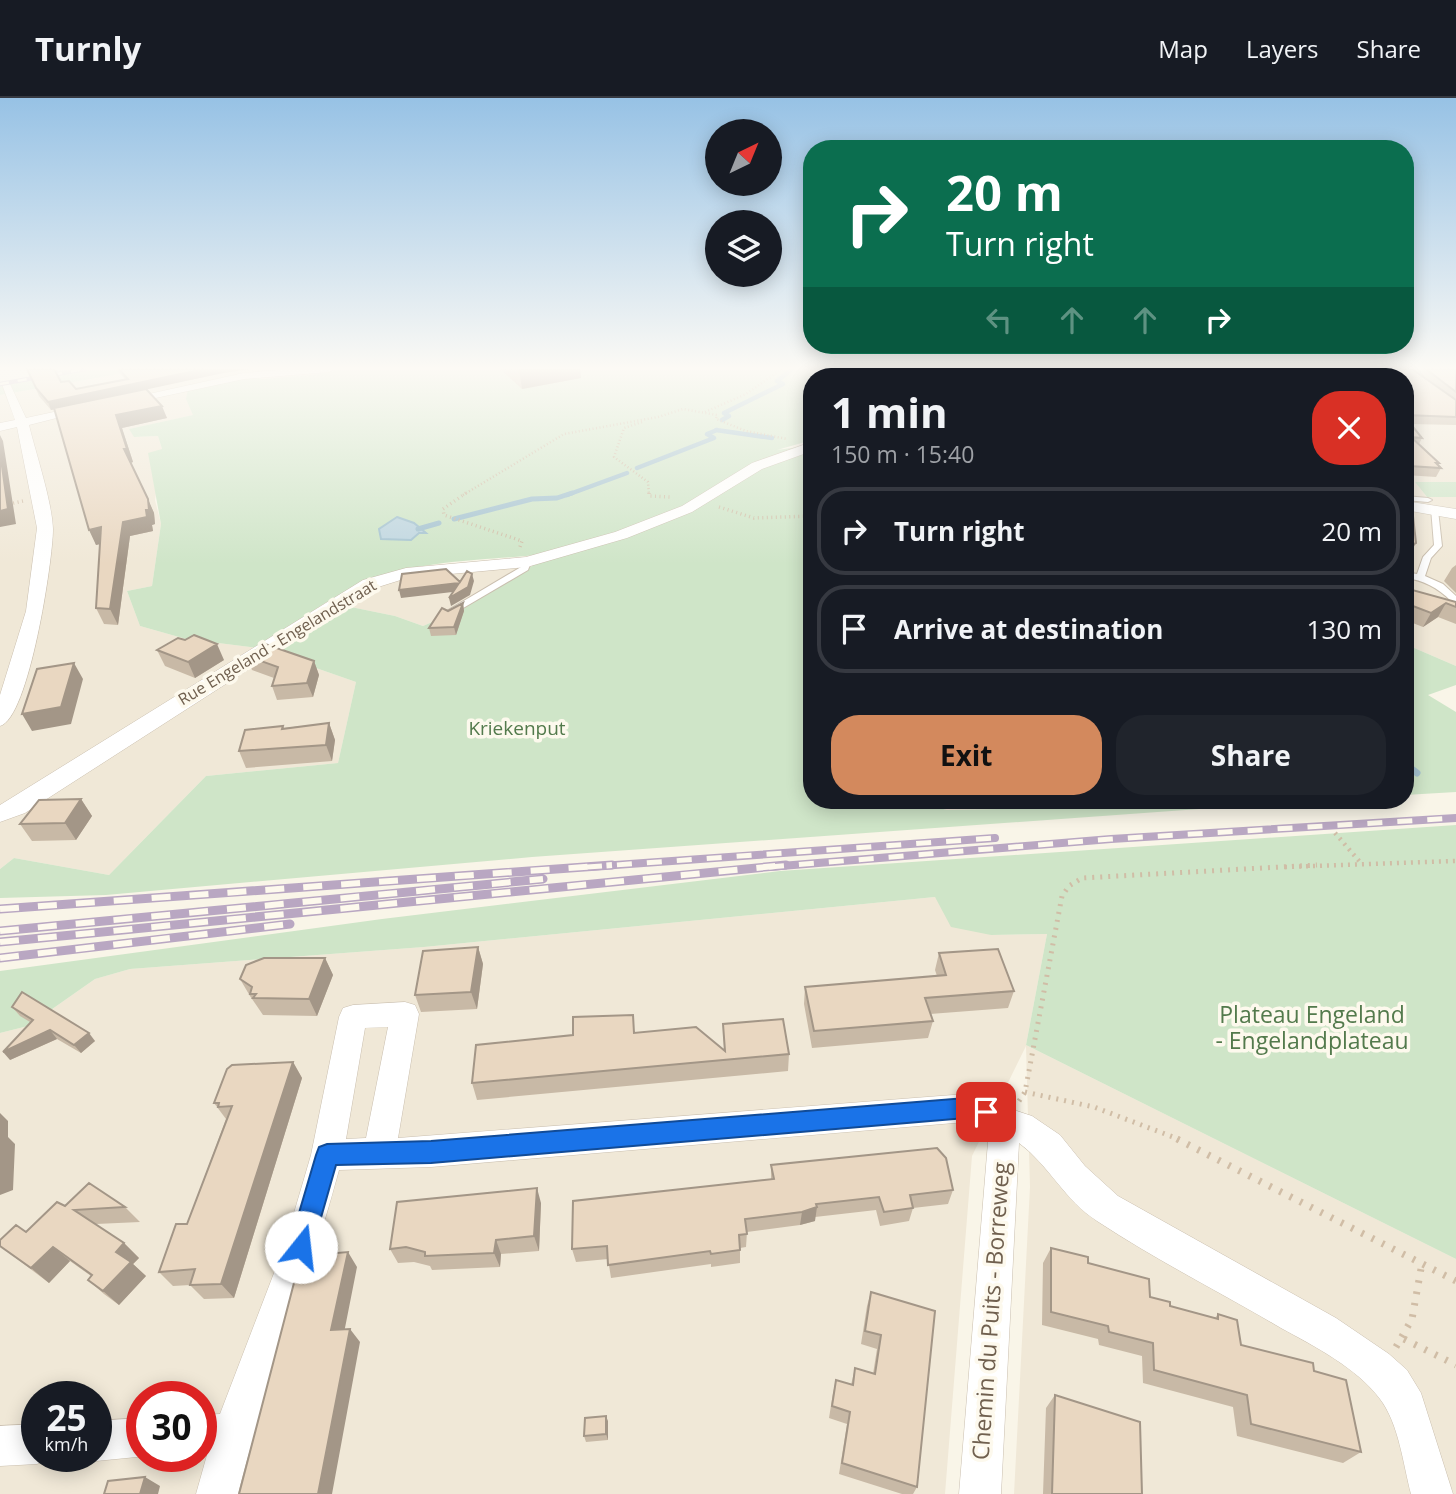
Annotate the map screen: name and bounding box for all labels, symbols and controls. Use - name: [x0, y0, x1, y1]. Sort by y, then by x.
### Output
- text: Turnly: [35, 26, 141, 71]
- text: Map: [1158, 32, 1208, 65]
- text: Layers: [1246, 32, 1319, 65]
- text: Share: [1357, 32, 1421, 65]
- north arrow: [705, 119, 782, 196]
- map controls: [705, 119, 782, 287]
- text: 20 m: [946, 159, 1063, 225]
- icon: right: [831, 168, 922, 259]
- button: layers: [705, 210, 782, 287]
- text: Turn right: [946, 222, 1094, 265]
- icon: left: [980, 301, 1018, 339]
- icon: ahead: [1053, 301, 1091, 339]
- icon: ahead: [1126, 301, 1164, 339]
- icon: right: [1199, 301, 1237, 339]
- text: 1 min: [831, 383, 948, 440]
- button: close: [1312, 391, 1386, 465]
- text: 150 m · 15:40: [831, 438, 974, 470]
- icon: right: [835, 512, 873, 550]
- text: Turn right: [894, 513, 1025, 549]
- text: 20 m: [1321, 513, 1382, 549]
- street label: Rue Engeland - Engelandstraat: [174, 574, 380, 710]
- icon: arrive: [835, 610, 873, 648]
- text: Arrive at destination: [894, 611, 1163, 647]
- text: 130 m: [1307, 611, 1382, 647]
- park label: Kriekenput: [468, 715, 566, 741]
- button: Exit: [831, 715, 1102, 795]
- button: Share: [1116, 715, 1386, 795]
- park label: Plateau Engeland - Engelandplateau: [1215, 998, 1409, 1056]
- pin: [956, 1082, 1016, 1142]
- icon: arrive: [967, 1093, 1005, 1131]
- street label: Chemin du Puits - Borreweg: [964, 1160, 1016, 1461]
- position arrow: [264, 1210, 338, 1284]
- speed limit sign: 30: [126, 1381, 217, 1472]
- text: 25: [46, 1394, 87, 1441]
- text: km/h: [45, 1432, 88, 1456]

